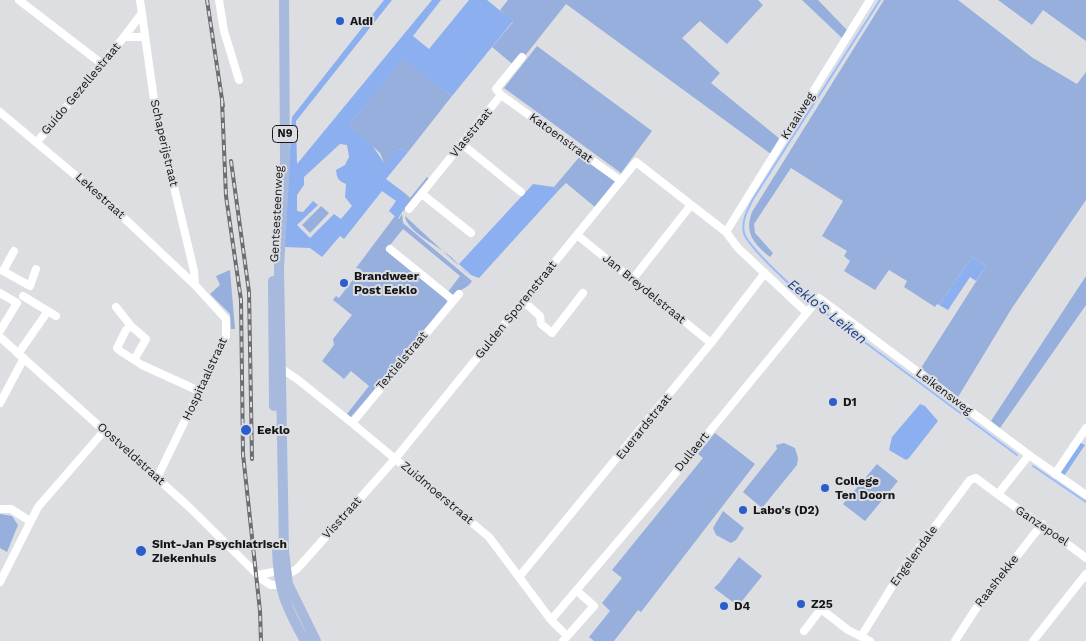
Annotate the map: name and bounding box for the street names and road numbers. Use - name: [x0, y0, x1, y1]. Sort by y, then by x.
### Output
- street label: Guido Gezellestraat: [38, 40, 124, 138]
- street label: Kraaiweg: [778, 90, 818, 142]
- street label: Schaperijstraat: [147, 98, 181, 188]
- street label: Vlasstraat: [447, 106, 495, 160]
- street label: Katoenstraat: [526, 110, 596, 166]
- road number: N9: [272, 126, 298, 142]
- street label: Gentsesteenweg: [267, 165, 287, 263]
- street label: Lekestraat: [72, 170, 128, 222]
- street label: Jan Breydelstraat: [600, 251, 688, 327]
- street label: Gulden Sporenstraat: [472, 258, 560, 362]
- street label: Textielstraat: [373, 329, 431, 393]
- street label: Hospitaalstraat: [180, 335, 230, 423]
- street label: Leikensweg: [913, 366, 975, 418]
- street label: Euerardstraat: [613, 391, 675, 463]
- street label: Oostveldstraat: [94, 420, 168, 488]
- street label: Dullaert: [672, 429, 712, 475]
- street label: Zuidmoerstraat: [398, 459, 476, 527]
- street label: Visstraat: [319, 494, 365, 542]
- street label: Ganzepoel: [1012, 503, 1072, 549]
- street label: Engelendale: [887, 523, 941, 589]
- street label: Raashekke: [972, 552, 1022, 610]

